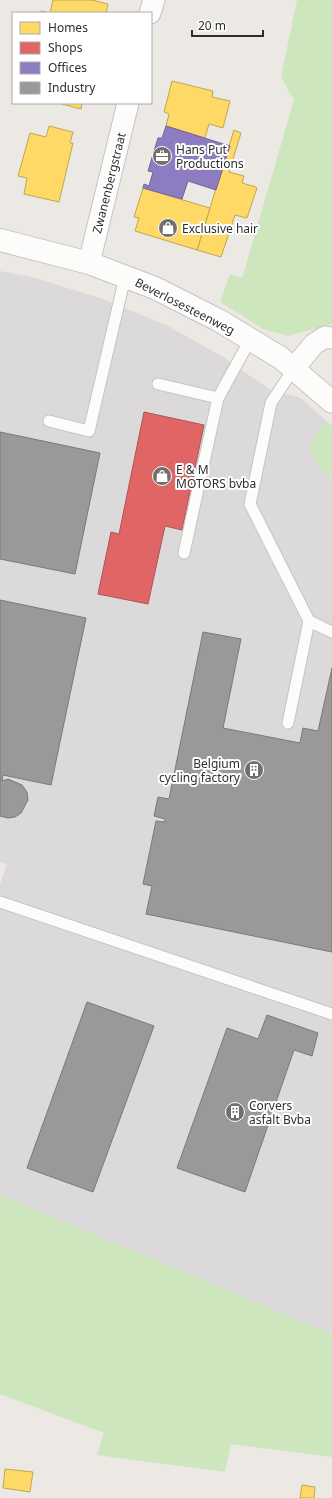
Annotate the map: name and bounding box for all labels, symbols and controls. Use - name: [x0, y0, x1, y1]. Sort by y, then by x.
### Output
- legend: [12, 12, 152, 104]
- scale bar: [192, 12, 263, 38]
- text: 20 m: [198, 17, 226, 34]
- text: Homes: [48, 19, 88, 36]
- text: Shops: [48, 39, 83, 56]
- text: Offices: [48, 59, 87, 76]
- text: Industry: [48, 79, 96, 96]
- street label: Zwanenbergstraat: [88, 130, 130, 235]
- place label: Hans Put Productions: [176, 141, 244, 172]
- office icon: Hans Put Productions: [151, 145, 173, 167]
- shop icon: Exclusive hair: [157, 217, 179, 239]
- place label: Exclusive hair: [182, 220, 258, 237]
- street label: Beverlosesteenweg: [132, 274, 238, 338]
- place label: E & M MOTORS bvba: [176, 461, 256, 492]
- shop icon: E & M MOTORS bvba: [151, 465, 173, 487]
- place label: Belgium cycling factory: [159, 755, 241, 786]
- building icon: Belgium cycling factory: [243, 759, 265, 781]
- place label: Corvers asfalt Bvba: [249, 1097, 311, 1128]
- building icon: Corvers asfalt Bvba: [224, 1101, 246, 1123]

